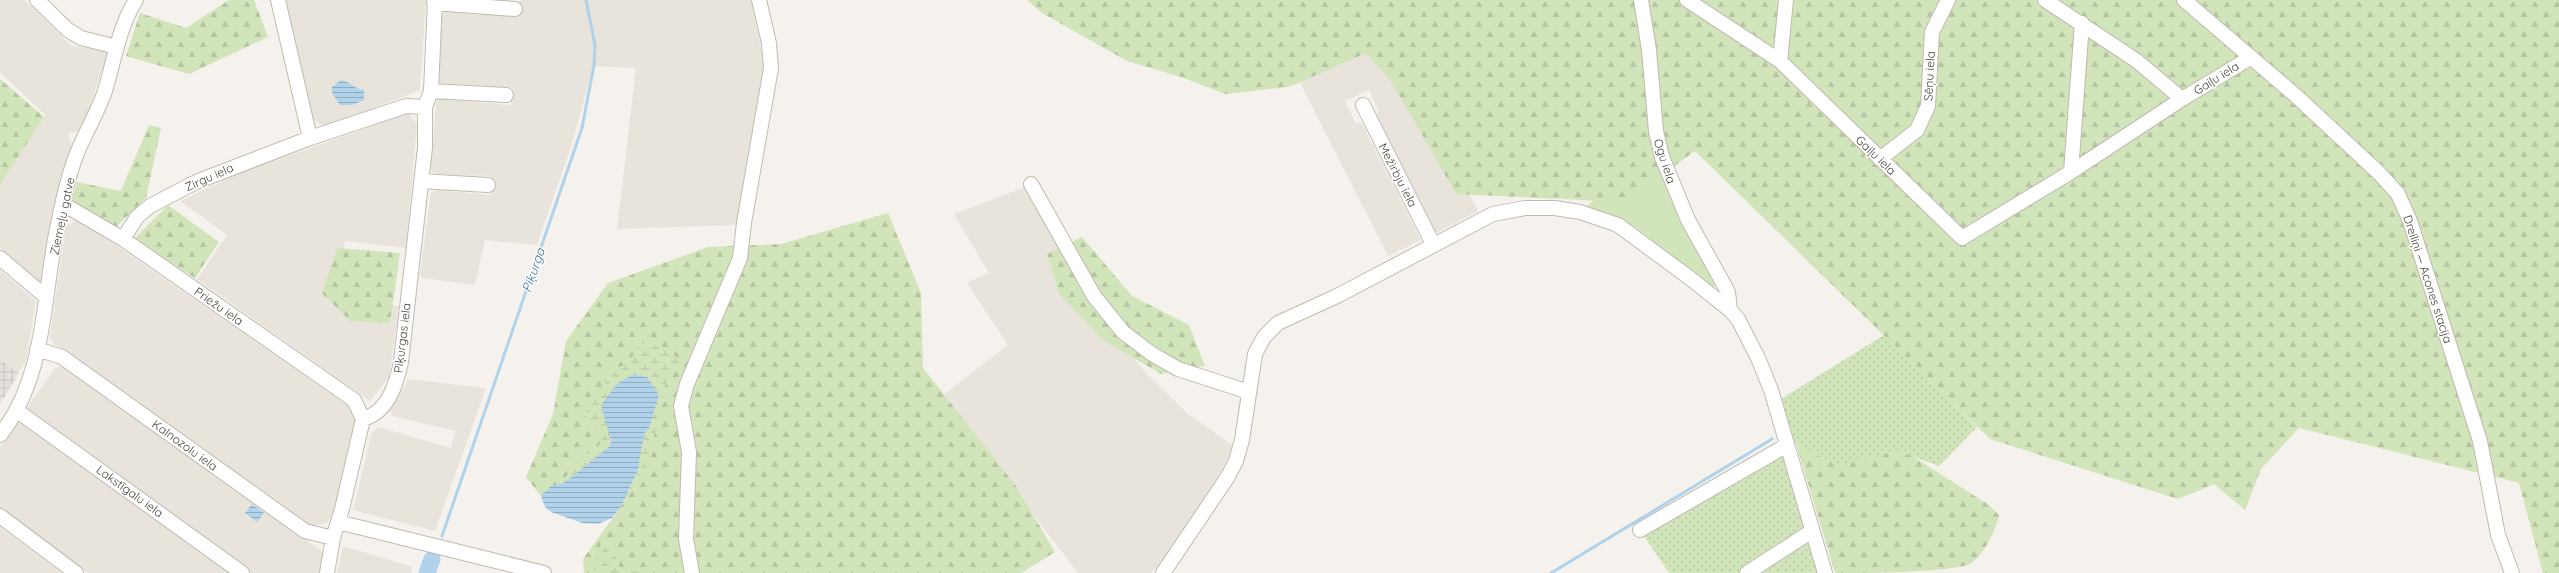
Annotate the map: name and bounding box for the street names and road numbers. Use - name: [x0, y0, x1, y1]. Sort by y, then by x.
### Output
- street label: Sēņu iela: [1920, 51, 1938, 101]
- street label: Gaiļu iela: [2191, 58, 2241, 98]
- street label: Gaiļu iela: [1853, 132, 1899, 178]
- street label: Ogu iela: [1651, 137, 1679, 185]
- street label: Mežirbju iela: [1376, 141, 1420, 209]
- street label: Zirgu iela: [182, 160, 236, 194]
- street label: Ziemeļu gatve: [46, 175, 78, 256]
- street label: Dreiliņi — Acones stacija: [2400, 213, 2456, 345]
- street label: Priežu iela: [192, 284, 246, 328]
- street label: Piķurgas iela: [390, 302, 414, 374]
- street label: Kalnozolu iela: [149, 416, 221, 474]
- street label: Lakstīgalu iela: [94, 462, 166, 520]

